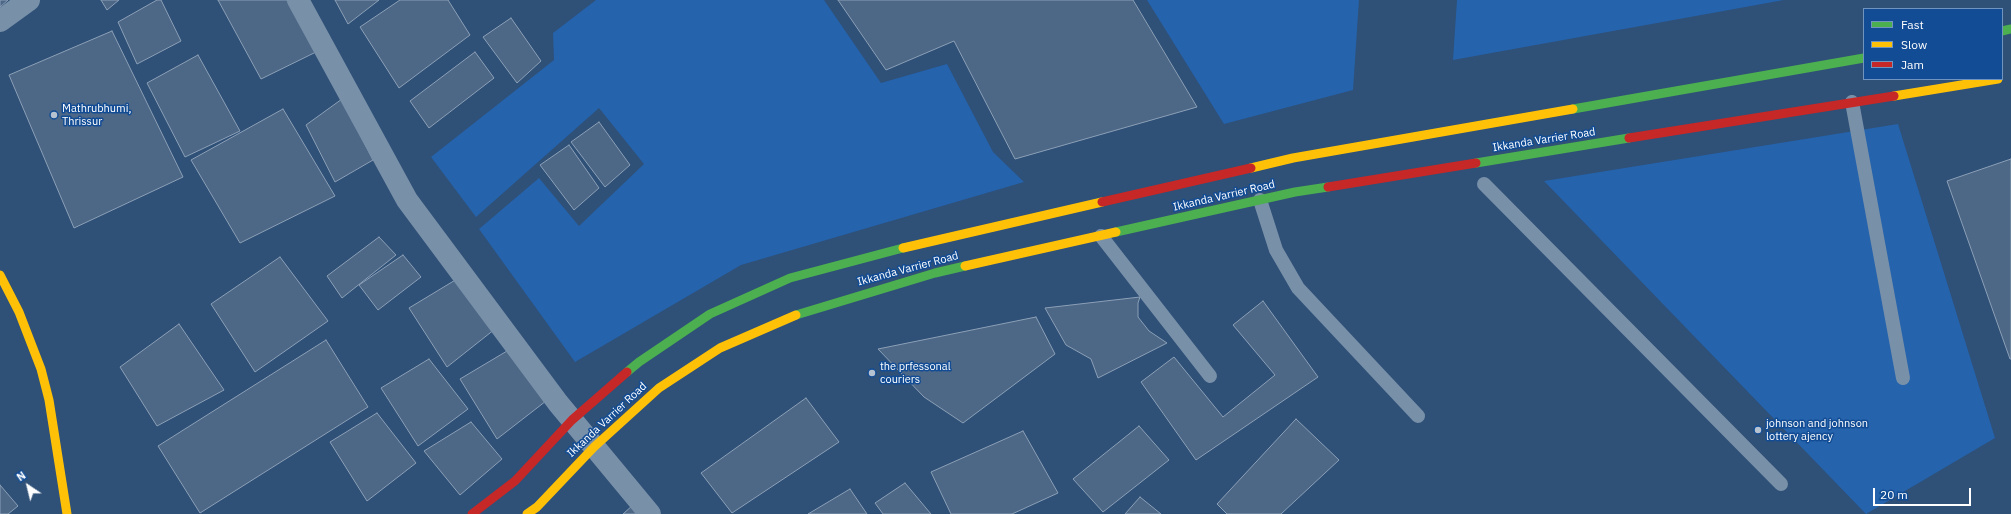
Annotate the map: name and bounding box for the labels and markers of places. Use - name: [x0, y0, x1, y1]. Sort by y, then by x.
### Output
- place label: Mathrubhumi, Thrissur: [62, 102, 131, 128]
- marker: Mathrubhumi, Thrissur: [49, 110, 59, 120]
- place label: the prfessonal couriers: [880, 360, 951, 386]
- marker: the prfessonal couriers: [867, 368, 877, 378]
- place label: johnson and johnson lottery ajency: [1766, 417, 1868, 443]
- marker: johnson and johnson lottery ajency: [1753, 425, 1763, 435]

